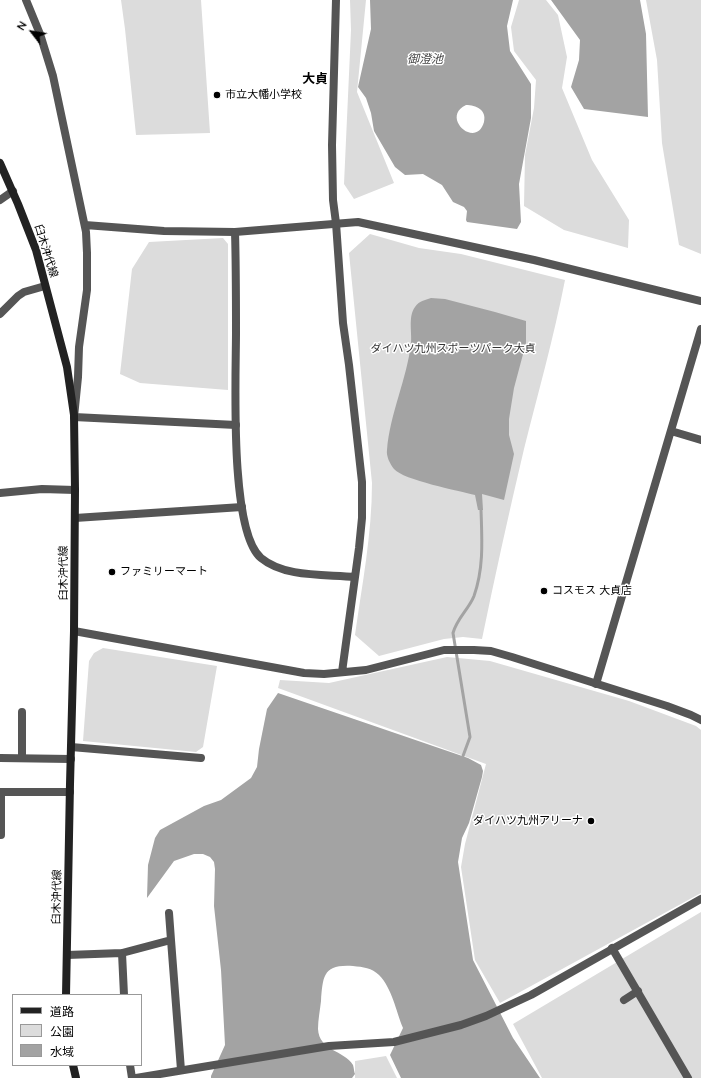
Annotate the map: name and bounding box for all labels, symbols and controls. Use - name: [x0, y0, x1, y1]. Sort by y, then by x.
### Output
- north arrow: [12, 12, 52, 52]
- text: N: [14, 19, 30, 33]
- water label: 御澄池: [407, 52, 443, 66]
- district label: 大貞: [302, 71, 328, 87]
- place label: 市立大幡小学校: [225, 88, 302, 102]
- marker: 市立大幡小学校: [212, 90, 222, 100]
- street label: 臼木沖代線: [32, 223, 60, 279]
- park label: ダイハツ九州スポーツパーク大貞: [371, 342, 535, 356]
- street label: 臼木沖代線: [57, 546, 71, 600]
- place label: ファミリーマート: [120, 565, 208, 579]
- marker: ファミリーマート: [107, 567, 117, 577]
- place label: コスモス 大貞店: [552, 584, 632, 598]
- marker: コスモス 大貞店: [539, 586, 549, 596]
- place label: ダイハツ九州アリーナ: [473, 814, 583, 828]
- marker: ダイハツ九州アリーナ: [586, 816, 596, 826]
- street label: 臼木沖代線: [50, 869, 64, 925]
- legend: [12, 994, 142, 1066]
- text: 道路: [50, 1004, 74, 1019]
- text: 公園: [50, 1024, 74, 1039]
- text: 水域: [50, 1044, 74, 1059]

